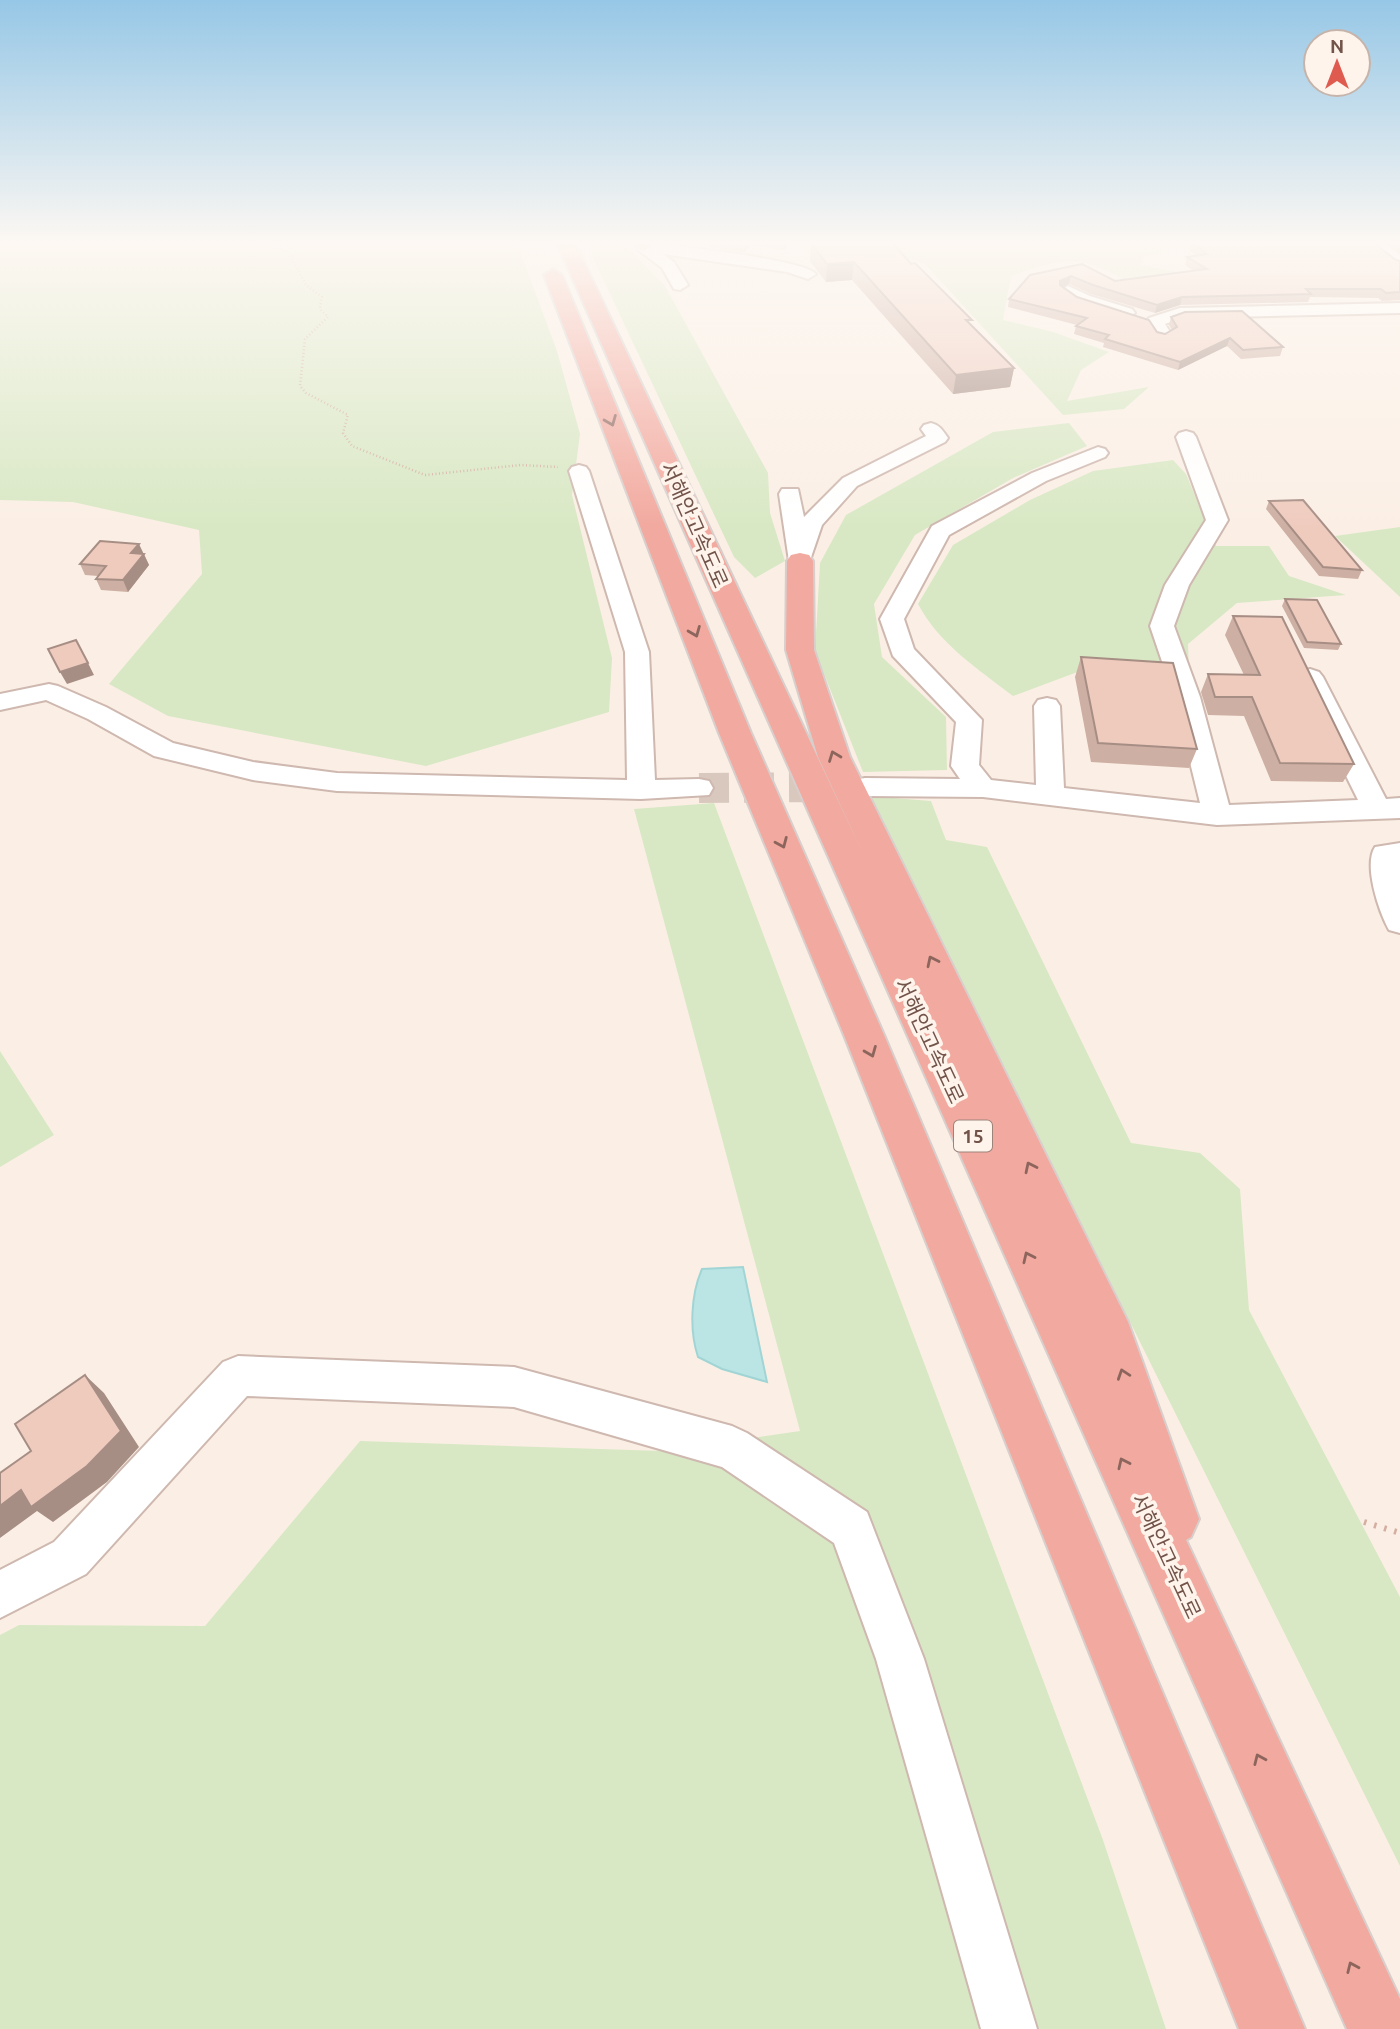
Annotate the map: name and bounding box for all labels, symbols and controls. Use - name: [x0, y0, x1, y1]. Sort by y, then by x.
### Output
- north arrow: [1302, 28, 1372, 98]
- text: N: [1330, 35, 1344, 57]
- one-way arrow: [603, 414, 617, 426]
- street label: 서해안고속도로: [656, 458, 733, 591]
- one-way arrow: [687, 626, 701, 638]
- one-way arrow: [829, 750, 843, 762]
- one-way arrow: [774, 835, 788, 848]
- one-way arrow: [926, 956, 940, 969]
- street label: 서해안고속도로: [890, 974, 969, 1107]
- one-way arrow: [862, 1045, 876, 1057]
- road number: 15: [954, 1120, 992, 1152]
- one-way arrow: [1024, 1162, 1038, 1174]
- one-way arrow: [1022, 1251, 1036, 1264]
- one-way arrow: [1117, 1368, 1131, 1380]
- one-way arrow: [1117, 1458, 1131, 1470]
- street label: 서해안고속도로: [1127, 1489, 1206, 1622]
- one-way arrow: [1253, 1754, 1267, 1766]
- one-way arrow: [1346, 1962, 1360, 1974]

